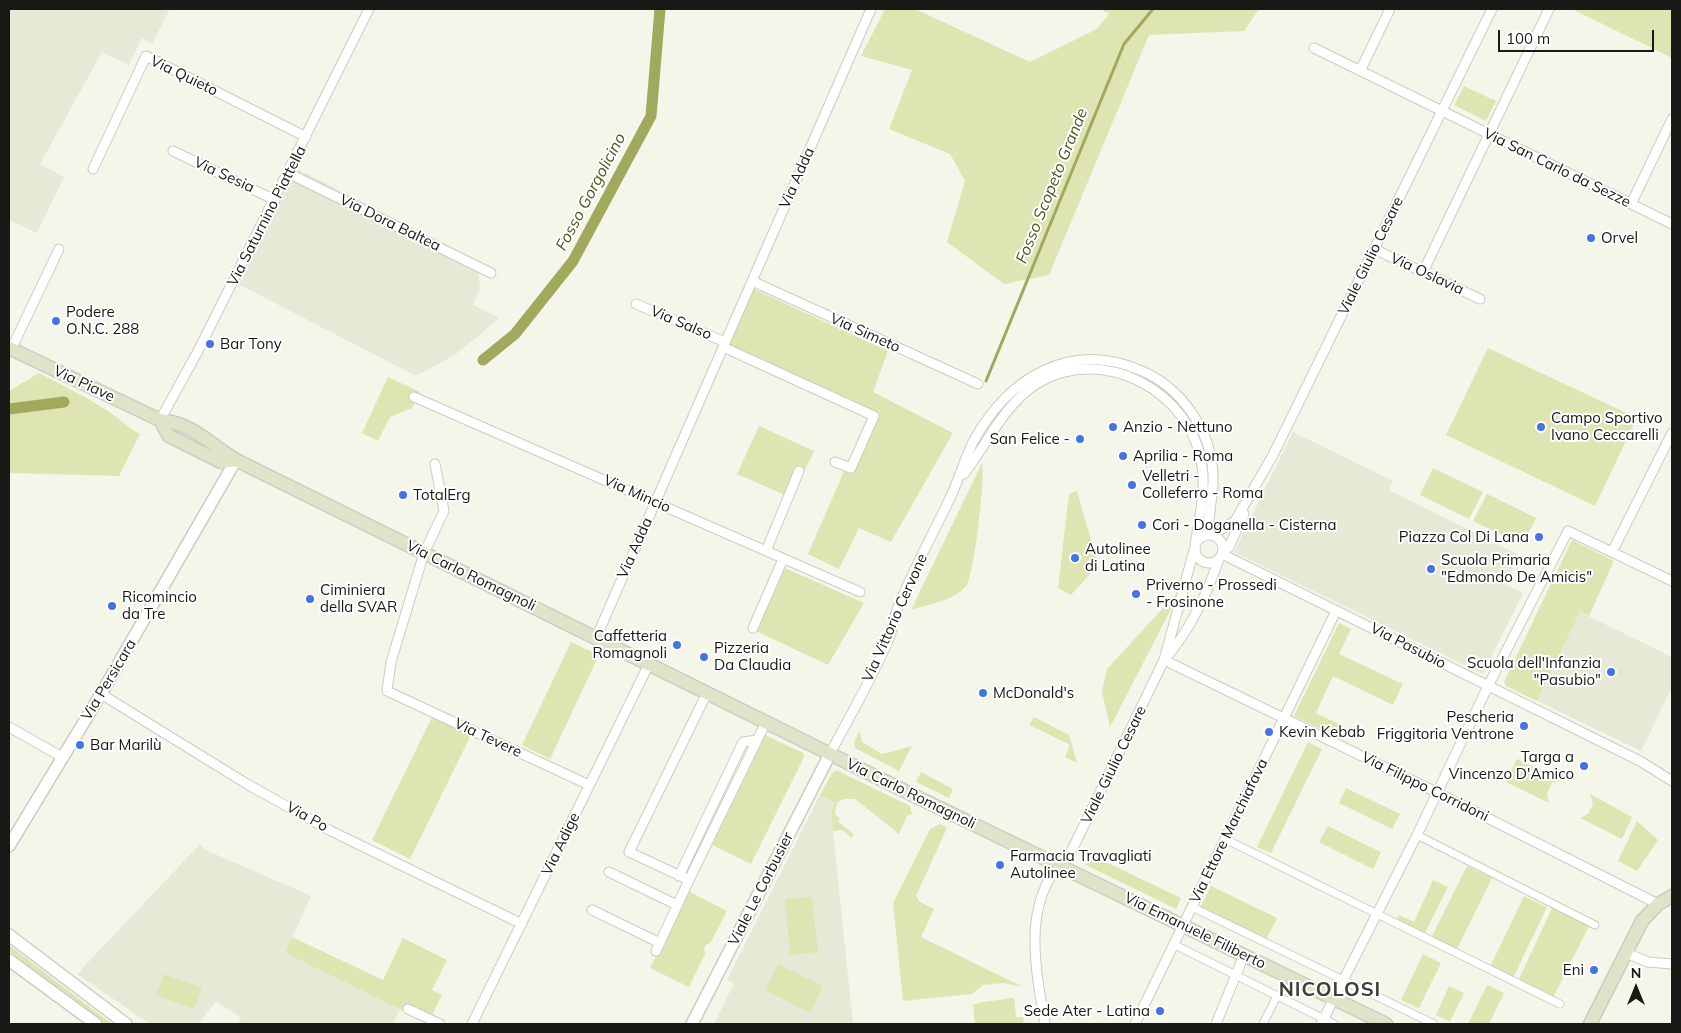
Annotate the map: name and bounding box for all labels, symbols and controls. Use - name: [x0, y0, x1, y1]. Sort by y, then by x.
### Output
- scale bar: [1501, 20, 1657, 52]
- text: 100 m: [1506, 29, 1550, 48]
- street label: Via Quieto: [147, 52, 221, 100]
- water label: Fosso Scopeto Grande: [1012, 106, 1092, 266]
- street label: Via San Carlo da Sezze: [1480, 125, 1634, 211]
- water label: Fosso Gorgolicino: [552, 130, 630, 254]
- street label: Via Saturnino Piattella: [224, 143, 310, 289]
- street label: Via Adda: [776, 145, 818, 211]
- street label: Via Sesia: [191, 153, 257, 197]
- street label: Via Dora Baltea: [337, 191, 443, 255]
- street label: Viale Giulio Cesare: [1335, 194, 1407, 318]
- place label: Orvel: [1601, 229, 1638, 247]
- marker: Orvel: [1585, 232, 1597, 244]
- street label: Via Oslavia: [1387, 249, 1467, 299]
- street label: Via Salso: [648, 302, 714, 344]
- place label: Podere O.N.C. 288: [66, 303, 139, 338]
- street label: Via Simeto: [827, 310, 903, 356]
- marker: Podere O.N.C. 288: [50, 315, 62, 327]
- place label: Bar Tony: [220, 335, 282, 353]
- marker: Bar Tony: [204, 338, 216, 350]
- street label: Via Piave: [51, 362, 117, 406]
- place label: Campo Sportivo Ivano Ceccarelli: [1551, 409, 1663, 444]
- place label: Anzio - Nettuno: [1123, 418, 1233, 436]
- marker: Anzio - Nettuno: [1107, 421, 1119, 433]
- marker: Campo Sportivo Ivano Ceccarelli: [1535, 421, 1547, 433]
- place label: San Felice -: [990, 430, 1070, 448]
- marker: San Felice -: [1074, 433, 1086, 445]
- place label: Aprilia - Roma: [1133, 447, 1233, 465]
- marker: Aprilia - Roma: [1117, 450, 1129, 462]
- place label: Velletri - Colleferro - Roma: [1142, 467, 1263, 502]
- street label: Via Mincio: [601, 471, 673, 517]
- marker: Velletri - Colleferro - Roma: [1126, 479, 1138, 491]
- place label: TotalErg: [413, 486, 470, 504]
- marker: TotalErg: [397, 489, 409, 501]
- street label: Via Adda: [614, 515, 656, 581]
- place label: Cori - Doganella - Cisterna: [1152, 516, 1336, 534]
- marker: Cori - Doganella - Cisterna: [1136, 519, 1148, 531]
- place label: Piazza Col Di Lana: [1399, 528, 1529, 546]
- marker: Piazza Col Di Lana: [1533, 531, 1545, 543]
- street label: Via Carlo Romagnoli: [403, 537, 539, 615]
- place label: Autolinee di Latina: [1085, 540, 1151, 575]
- street label: Via Vittorio Cervone: [859, 551, 931, 685]
- place label: Scuola Primaria "Edmondo De Amicis": [1441, 551, 1592, 586]
- marker: Autolinee di Latina: [1069, 552, 1081, 564]
- marker: Scuola Primaria "Edmondo De Amicis": [1425, 563, 1437, 575]
- place label: Priverno - Prossedi - Frosinone: [1146, 576, 1277, 611]
- place label: Ciminiera della SVAR: [320, 581, 397, 616]
- place label: Ricomincio da Tre: [122, 588, 197, 623]
- marker: Priverno - Prossedi - Frosinone: [1130, 588, 1142, 600]
- marker: Ciminiera della SVAR: [304, 593, 316, 605]
- marker: Ricomincio da Tre: [106, 600, 118, 612]
- street label: Via Pasubio: [1367, 619, 1449, 673]
- place label: Caffetteria Romagnoli: [593, 627, 667, 662]
- street label: Via Persicara: [78, 636, 140, 724]
- marker: Caffetteria Romagnoli: [671, 639, 683, 651]
- place label: Pizzeria Da Claudia: [714, 639, 791, 674]
- marker: Pizzeria Da Claudia: [698, 651, 710, 663]
- place label: Scuola dell'Infanzia "Pasubio": [1467, 654, 1601, 689]
- marker: Scuola dell'Infanzia "Pasubio": [1605, 666, 1617, 678]
- place label: McDonald's: [993, 684, 1074, 702]
- marker: McDonald's: [977, 687, 989, 699]
- street label: Viale Giulio Cesare: [1078, 703, 1150, 827]
- place label: Pescheria Friggitoria Ventrone: [1377, 708, 1514, 743]
- street label: Via Tevere: [451, 715, 525, 761]
- marker: Pescheria Friggitoria Ventrone: [1518, 720, 1530, 732]
- place label: Kevin Kebab: [1279, 723, 1365, 741]
- marker: Kevin Kebab: [1263, 726, 1275, 738]
- place label: Bar Marilù: [90, 736, 162, 754]
- marker: Bar Marilù: [74, 739, 86, 751]
- street label: Via Filippo Corridoni: [1358, 748, 1492, 826]
- place label: Targa a Vincenzo D'Amico: [1449, 748, 1574, 783]
- street label: Via Carlo Romagnoli: [843, 755, 979, 833]
- street label: Via Ettore Marchiafava: [1186, 756, 1272, 906]
- marker: Targa a Vincenzo D'Amico: [1578, 760, 1590, 772]
- street label: Via Po: [283, 798, 331, 836]
- street label: Via Adige: [538, 810, 584, 878]
- street label: Viale Le Corbusier: [725, 829, 797, 949]
- place label: Farmacia Travagliati Autolinee: [1010, 847, 1152, 882]
- marker: Farmacia Travagliati Autolinee: [994, 859, 1006, 871]
- street label: Via Emanuele Filiberto: [1121, 889, 1269, 973]
- place label: Eni: [1563, 961, 1584, 979]
- north arrow: [1611, 963, 1661, 1013]
- marker: Eni: [1588, 964, 1600, 976]
- text: N: [1631, 964, 1641, 982]
- district label: NICOLOSI: [1278, 978, 1382, 1002]
- place label: Sede Ater - Latina: [1024, 1002, 1150, 1020]
- marker: Sede Ater - Latina: [1154, 1005, 1166, 1017]

